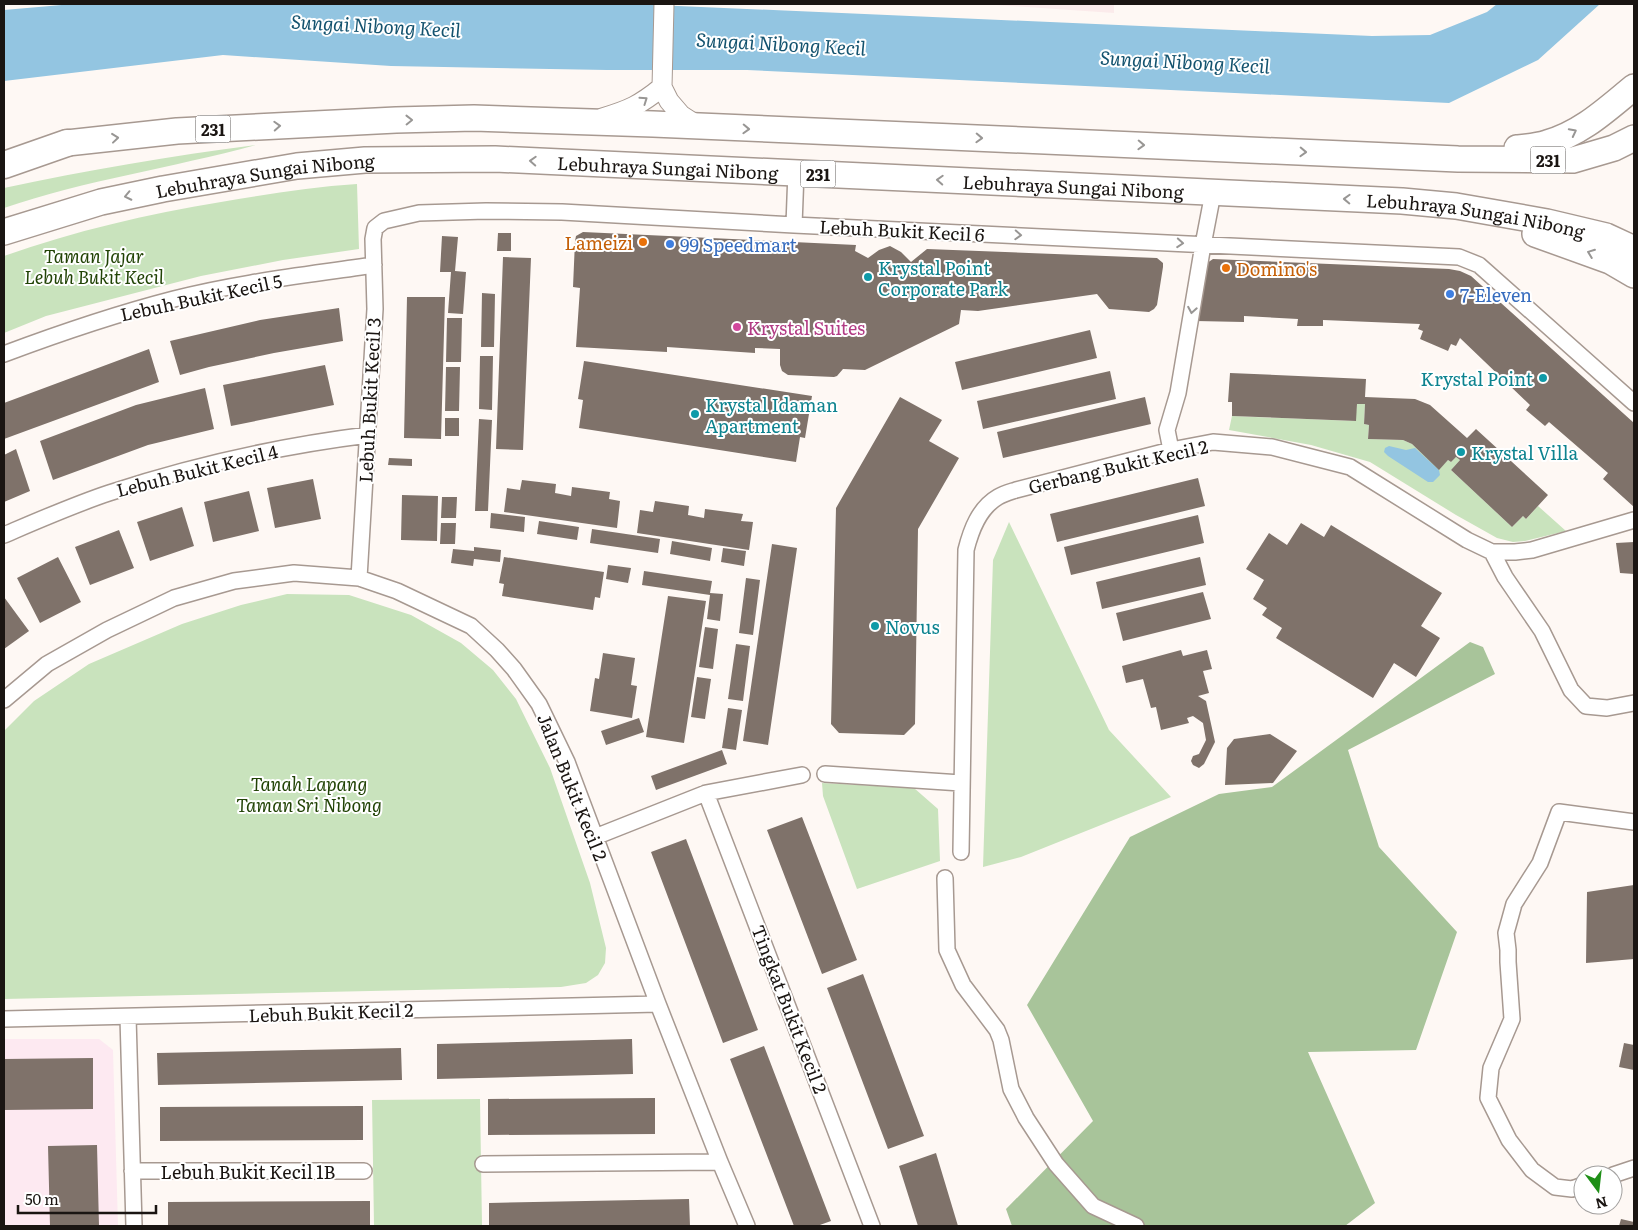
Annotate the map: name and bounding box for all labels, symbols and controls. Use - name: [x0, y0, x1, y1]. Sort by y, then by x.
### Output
- water label: Sungai Nibong Kecil: [290, 7, 462, 43]
- water label: Sungai Nibong Kecil: [695, 25, 867, 61]
- water label: Sungai Nibong Kecil: [1099, 43, 1271, 79]
- one-way arrow: [638, 97, 648, 106]
- one-way arrow: [406, 115, 413, 125]
- road number: 231: [196, 116, 230, 142]
- one-way arrow: [274, 121, 281, 131]
- one-way arrow: [743, 123, 751, 134]
- one-way arrow: [1568, 128, 1577, 138]
- one-way arrow: [111, 133, 119, 144]
- one-way arrow: [975, 133, 983, 144]
- one-way arrow: [1138, 140, 1145, 150]
- street label: Lebuhraya Sungai Nibong: [153, 146, 376, 204]
- one-way arrow: [1300, 146, 1308, 157]
- road number: 231: [1530, 146, 1566, 174]
- street label: Lebuhraya Sungai Nibong: [556, 148, 780, 186]
- one-way arrow: [528, 155, 536, 166]
- road number: 231: [800, 160, 836, 188]
- street label: Lebuhraya Sungai Nibong: [962, 167, 1185, 204]
- one-way arrow: [935, 174, 943, 185]
- street label: Lebuhraya Sungai Nibong: [1366, 186, 1589, 244]
- one-way arrow: [124, 191, 133, 201]
- one-way arrow: [1342, 194, 1350, 204]
- street label: Lebuh Bukit Kecil 6: [819, 212, 986, 248]
- place label: Lameizi: [565, 229, 633, 256]
- one-way arrow: [1014, 230, 1022, 241]
- place label: 99 Speedmart: [680, 231, 797, 258]
- marker: Lameizi: [637, 236, 649, 248]
- one-way arrow: [1176, 237, 1184, 248]
- marker: 99 Speedmart: [664, 238, 676, 250]
- park label: Taman Jajar Lebuh Bukit Kecil: [24, 242, 165, 290]
- one-way arrow: [1587, 249, 1595, 259]
- place label: Krystal Point Corporate Park: [878, 254, 1009, 302]
- place label: Domino's: [1236, 255, 1317, 282]
- marker: Domino's: [1220, 262, 1232, 274]
- street label: Lebuh Bukit Kecil 5: [118, 267, 284, 327]
- marker: Krystal Point Corporate Park: [862, 271, 874, 283]
- place label: 7-Eleven: [1460, 281, 1532, 308]
- marker: 7-Eleven: [1444, 288, 1456, 300]
- one-way arrow: [1187, 306, 1197, 314]
- place label: Krystal Suites: [747, 314, 865, 341]
- street label: Lebuh Bukit Kecil 3: [351, 317, 387, 483]
- marker: Krystal Suites: [731, 321, 743, 333]
- place label: Krystal Point: [1421, 365, 1534, 392]
- marker: Krystal Point: [1537, 372, 1549, 384]
- place label: Krystal Idaman Apartment: [705, 391, 838, 439]
- marker: Krystal Idaman Apartment: [689, 408, 701, 420]
- street label: Gerbang Bukit Kecil 2: [1025, 432, 1211, 500]
- street label: Lebuh Bukit Kecil 4: [113, 437, 281, 503]
- place label: Krystal Villa: [1471, 439, 1578, 466]
- marker: Krystal Villa: [1455, 446, 1467, 458]
- place label: Novus: [885, 613, 940, 640]
- marker: Novus: [869, 620, 881, 632]
- street label: Jalan Bukit Kecil 2: [531, 709, 615, 865]
- park label: Tanah Lapang Taman Sri Nibong: [236, 770, 382, 818]
- street label: Tingkat Bukit Kecil 2: [745, 921, 835, 1097]
- street label: Lebuh Bukit Kecil 2: [248, 996, 414, 1028]
- street label: Lebuh Bukit Kecil 1B: [161, 1158, 336, 1185]
- north arrow: [1573, 1165, 1623, 1215]
- scale bar: [18, 1182, 155, 1214]
- text: 50 m: [25, 1187, 59, 1210]
- text: N: [1593, 1192, 1610, 1215]

